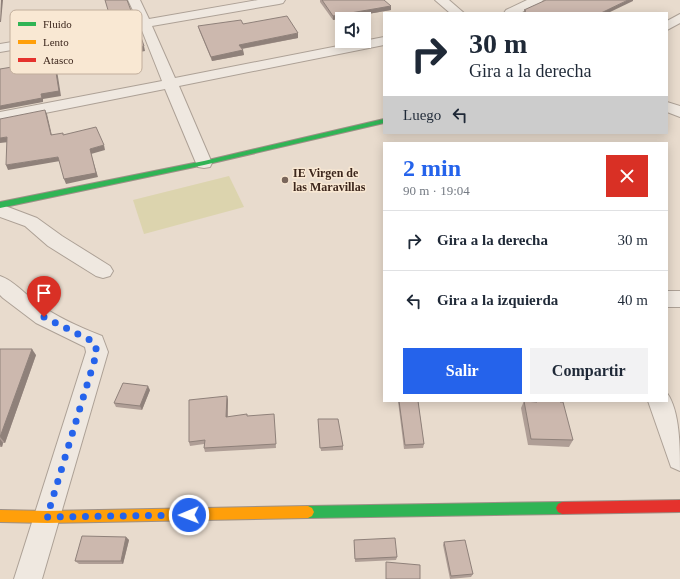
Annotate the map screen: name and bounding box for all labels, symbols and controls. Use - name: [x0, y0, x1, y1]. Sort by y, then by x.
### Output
- legend: [10, 10, 142, 74]
- map controls: [335, 12, 371, 48]
- button: sound: [335, 12, 371, 48]
- text: Fluido: [43, 18, 72, 30]
- icon: right: [403, 28, 455, 80]
- text: 30 m: [469, 28, 527, 59]
- text: Lento: [43, 36, 69, 48]
- text: Atasco: [43, 54, 74, 66]
- text: Gira a la derecha: [469, 61, 591, 81]
- icon: left: [449, 104, 471, 126]
- text: Luego: [403, 107, 441, 123]
- text: 2 min: [403, 155, 461, 181]
- button: close: [606, 155, 648, 197]
- place label: IE Virgen de las Maravillas: [293, 166, 366, 194]
- marker: IE Virgen de las Maravillas: [280, 175, 290, 185]
- text: 90 m · 19:04: [403, 183, 470, 198]
- icon: right: [403, 230, 425, 252]
- text: Gira a la derecha: [437, 232, 548, 248]
- text: 30 m: [618, 232, 648, 248]
- pin: [27, 276, 61, 317]
- icon: arrive: [33, 282, 55, 304]
- icon: left: [403, 290, 425, 312]
- text: Gira a la izquierda: [437, 292, 558, 308]
- text: 40 m: [618, 292, 648, 308]
- button: Salir: [403, 348, 522, 394]
- button: Compartir: [530, 348, 648, 394]
- position arrow: [168, 494, 210, 536]

